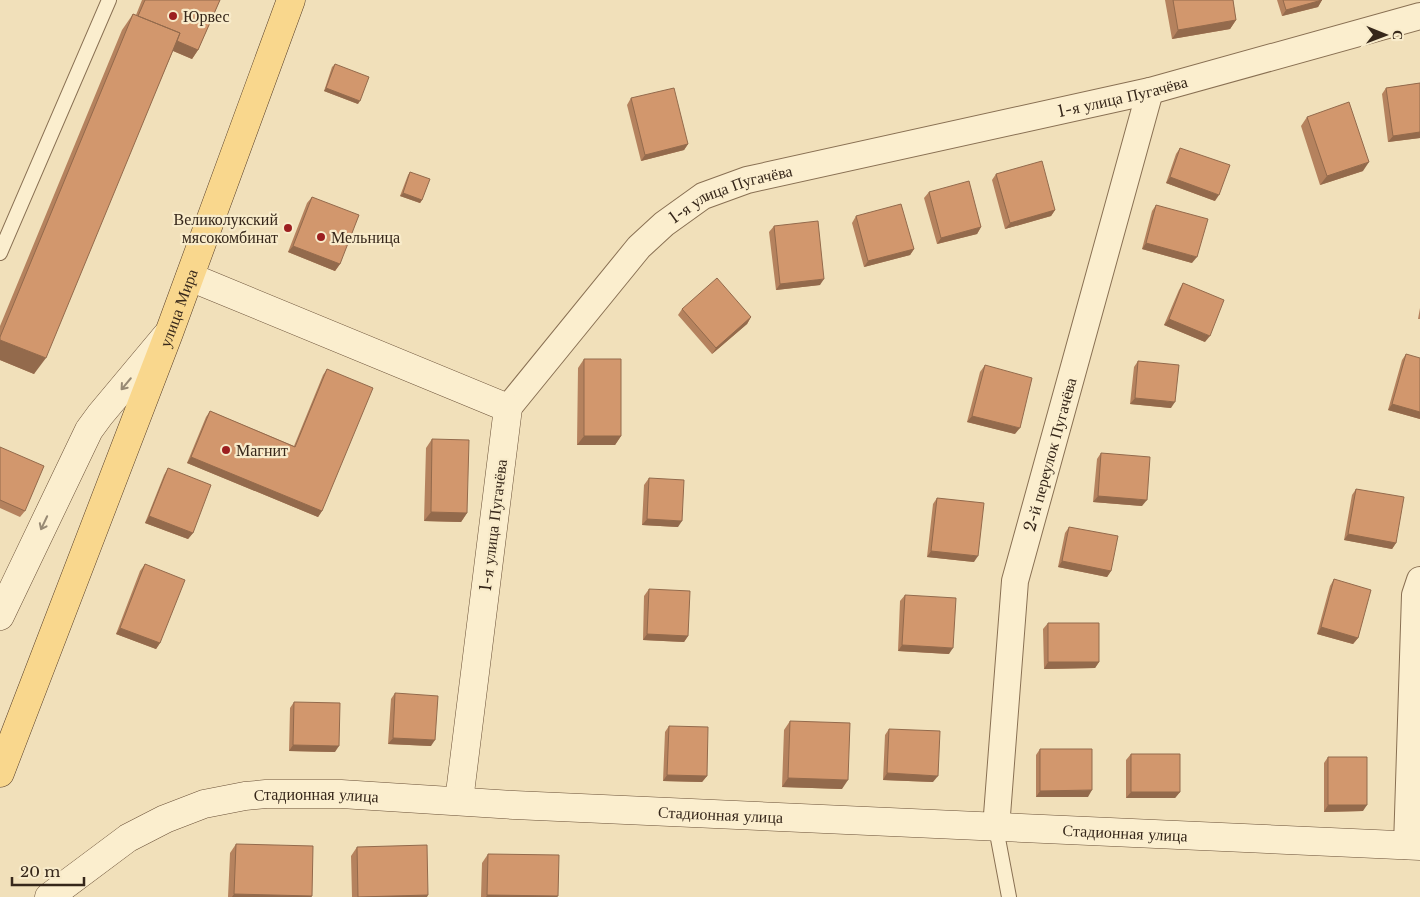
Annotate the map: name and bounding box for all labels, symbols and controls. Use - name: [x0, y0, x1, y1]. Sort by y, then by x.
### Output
- place label: Юрвес: [183, 6, 230, 26]
- marker: Юрвес: [167, 10, 179, 22]
- north arrow: [1360, 10, 1410, 60]
- text: С: [1389, 30, 1407, 40]
- street label: 1-я улица Пугачёва: [1056, 71, 1190, 121]
- street label: 1-я улица Пугачёва: [665, 160, 794, 227]
- place label: Великолукский мясокомбинат: [174, 209, 278, 247]
- marker: Великолукский мясокомбинат: [282, 222, 294, 234]
- place label: Мельница: [331, 227, 400, 247]
- marker: Мельница: [315, 231, 327, 243]
- street label: улица Мира: [155, 266, 202, 350]
- street label: 2-й переулок Пугачёва: [1019, 375, 1081, 534]
- one-way arrow: [120, 377, 132, 390]
- place label: Магнит: [236, 440, 288, 460]
- marker: Магнит: [220, 444, 232, 456]
- street label: 1-я улица Пугачёва: [475, 458, 511, 592]
- one-way arrow: [39, 515, 48, 530]
- street label: Стадионная улица: [253, 784, 379, 806]
- street label: Стадионная улица: [658, 802, 784, 827]
- street label: Стадионная улица: [1062, 820, 1188, 845]
- scale bar: [12, 854, 85, 886]
- text: 20 m: [20, 862, 60, 881]

